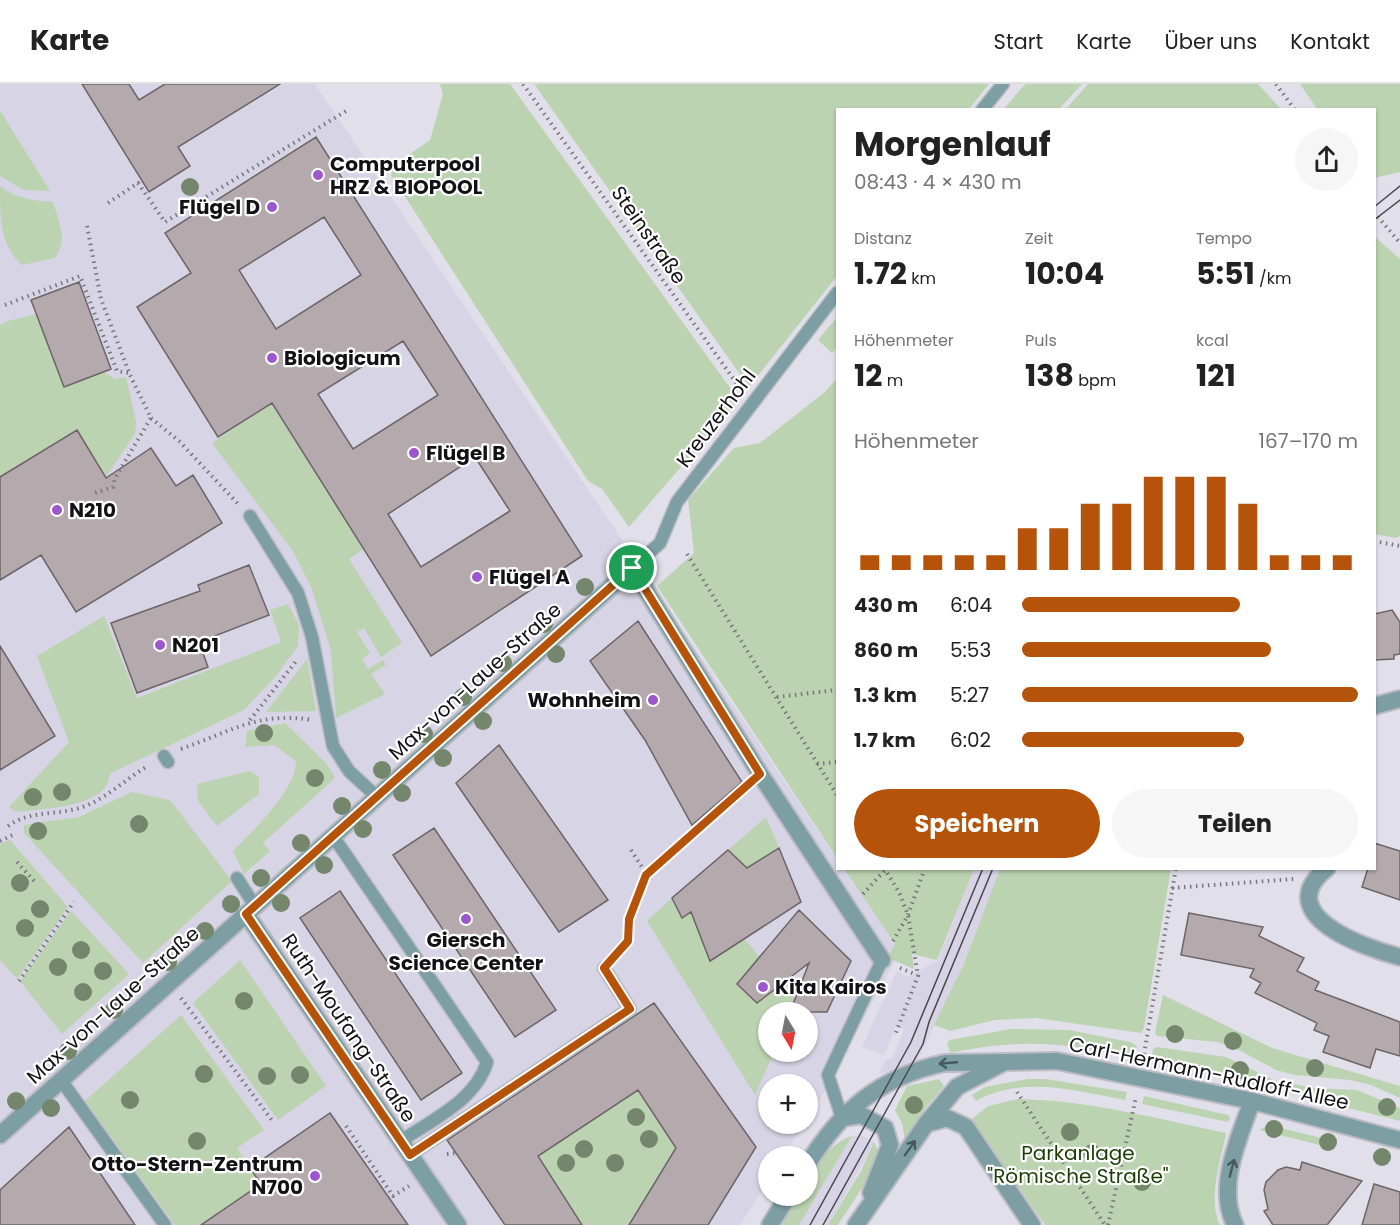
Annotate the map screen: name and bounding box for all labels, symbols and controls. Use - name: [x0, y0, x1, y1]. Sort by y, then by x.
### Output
- text: Karte: [30, 21, 109, 60]
- text: Start: [994, 27, 1043, 56]
- text: Karte: [1076, 27, 1132, 56]
- text: Über uns: [1165, 27, 1257, 56]
- text: Kontakt: [1290, 27, 1370, 56]
- text: Morgenlauf: [854, 121, 1051, 168]
- button: share: [1295, 128, 1358, 191]
- place label: Computerpool HRZ & BIOPOOL: [330, 150, 483, 201]
- marker: Computerpool HRZ & BIOPOOL: [311, 168, 325, 182]
- text: 08:43 · 4 × 430 m: [854, 168, 1022, 196]
- street label: Steinstraße: [605, 180, 693, 290]
- place label: Flügel D: [179, 193, 260, 221]
- marker: Flügel D: [265, 200, 279, 214]
- text: Distanz: [854, 227, 912, 250]
- text: Zeit: [1025, 227, 1053, 250]
- text: Tempo: [1196, 227, 1252, 250]
- text: 1.72: [854, 252, 907, 295]
- text: 10:04: [1025, 252, 1104, 295]
- text: 5:51: [1196, 252, 1255, 295]
- text: km: [907, 267, 936, 290]
- text: /km: [1255, 267, 1291, 290]
- text: Höhenmeter: [854, 329, 954, 352]
- text: Puls: [1025, 329, 1057, 352]
- text: kcal: [1196, 329, 1229, 352]
- place label: Biologicum: [284, 344, 401, 372]
- marker: Biologicum: [265, 351, 279, 365]
- text: 12: [854, 354, 882, 397]
- text: 138: [1025, 354, 1074, 397]
- text: 121: [1196, 354, 1236, 397]
- street label: Kreuzerhohl: [670, 363, 762, 473]
- text: m: [882, 369, 903, 392]
- text: bpm: [1074, 369, 1116, 392]
- text: Höhenmeter: [854, 427, 979, 455]
- text: 167–170 m: [1259, 427, 1358, 455]
- place label: Flügel B: [426, 439, 506, 467]
- marker: Flügel B: [407, 446, 421, 460]
- place label: N210: [69, 496, 116, 524]
- marker: N210: [50, 503, 64, 517]
- pin: [606, 542, 657, 593]
- icon: arrive: [615, 551, 648, 584]
- place label: Flügel A: [489, 563, 570, 591]
- marker: Flügel A: [470, 570, 484, 584]
- text: 430 m: [854, 591, 918, 619]
- text: 6:04: [950, 591, 992, 619]
- street label: Max-von-Laue-Straße: [383, 596, 567, 766]
- place label: N201: [172, 631, 219, 659]
- text: 860 m: [854, 636, 918, 664]
- text: 5:53: [950, 636, 991, 664]
- marker: N201: [153, 638, 167, 652]
- text: 1.3 km: [854, 681, 917, 709]
- text: 5:27: [950, 681, 989, 709]
- place label: Wohnheim: [527, 686, 641, 714]
- marker: Wohnheim: [646, 693, 660, 707]
- text: 1.7 km: [854, 726, 916, 754]
- text: 6:02: [950, 726, 991, 754]
- button: Speichern: [854, 789, 1100, 858]
- button: Teilen: [1112, 789, 1358, 858]
- marker: Giersch Science Center: [459, 912, 473, 926]
- street label: Max-von-Laue-Straße: [21, 920, 205, 1090]
- place label: Giersch Science Center: [389, 926, 544, 977]
- street label: Ruth-Moufang-Straße: [275, 928, 423, 1128]
- place label: Kita Kairos: [775, 973, 887, 1001]
- marker: Kita Kairos: [756, 980, 770, 994]
- north arrow: [758, 1002, 818, 1062]
- map controls: [758, 1002, 818, 1206]
- street label: Carl-Hermann-Rudloff-Allee: [1067, 1030, 1351, 1116]
- one-way arrow: [939, 1058, 959, 1069]
- button: +: [758, 1074, 818, 1134]
- park label: Parkanlage "Römische Straße": [987, 1139, 1169, 1190]
- one-way arrow: [904, 1140, 916, 1156]
- button: −: [758, 1146, 818, 1206]
- place label: Otto-Stern-Zentrum N700: [91, 1150, 303, 1201]
- one-way arrow: [1226, 1159, 1238, 1178]
- marker: Otto-Stern-Zentrum N700: [308, 1169, 322, 1183]

